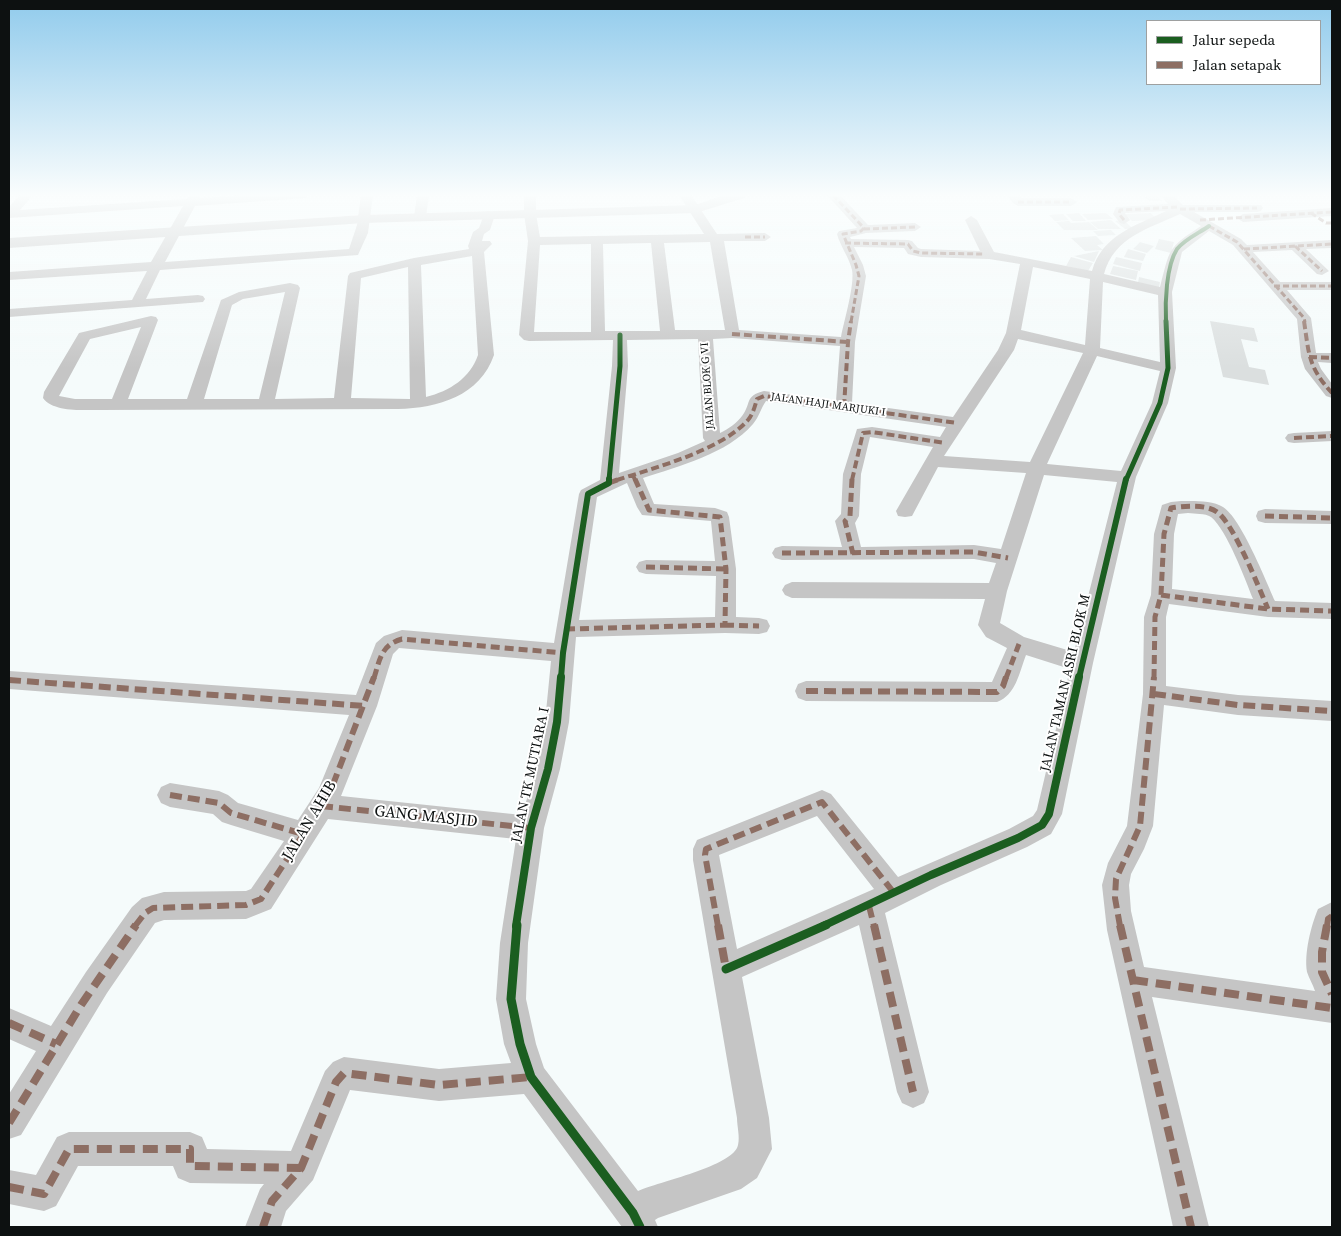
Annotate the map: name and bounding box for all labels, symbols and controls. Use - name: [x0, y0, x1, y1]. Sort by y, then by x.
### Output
- legend: [1146, 20, 1321, 85]
- text: Jalur sepeda: [1193, 29, 1275, 50]
- text: Jalan setapak: [1193, 54, 1281, 75]
- street label: JALAN BLOK G VI: [698, 342, 718, 430]
- street label: JALAN HAJI MARJUKI I: [770, 390, 886, 420]
- street label: JALAN TAMAN ASRI BLOK M: [1037, 592, 1095, 774]
- street label: JALAN TK MUTIARA I: [508, 706, 554, 844]
- street label: JALAN AHIB: [279, 777, 341, 865]
- street label: GANG MASJID: [373, 802, 479, 832]

